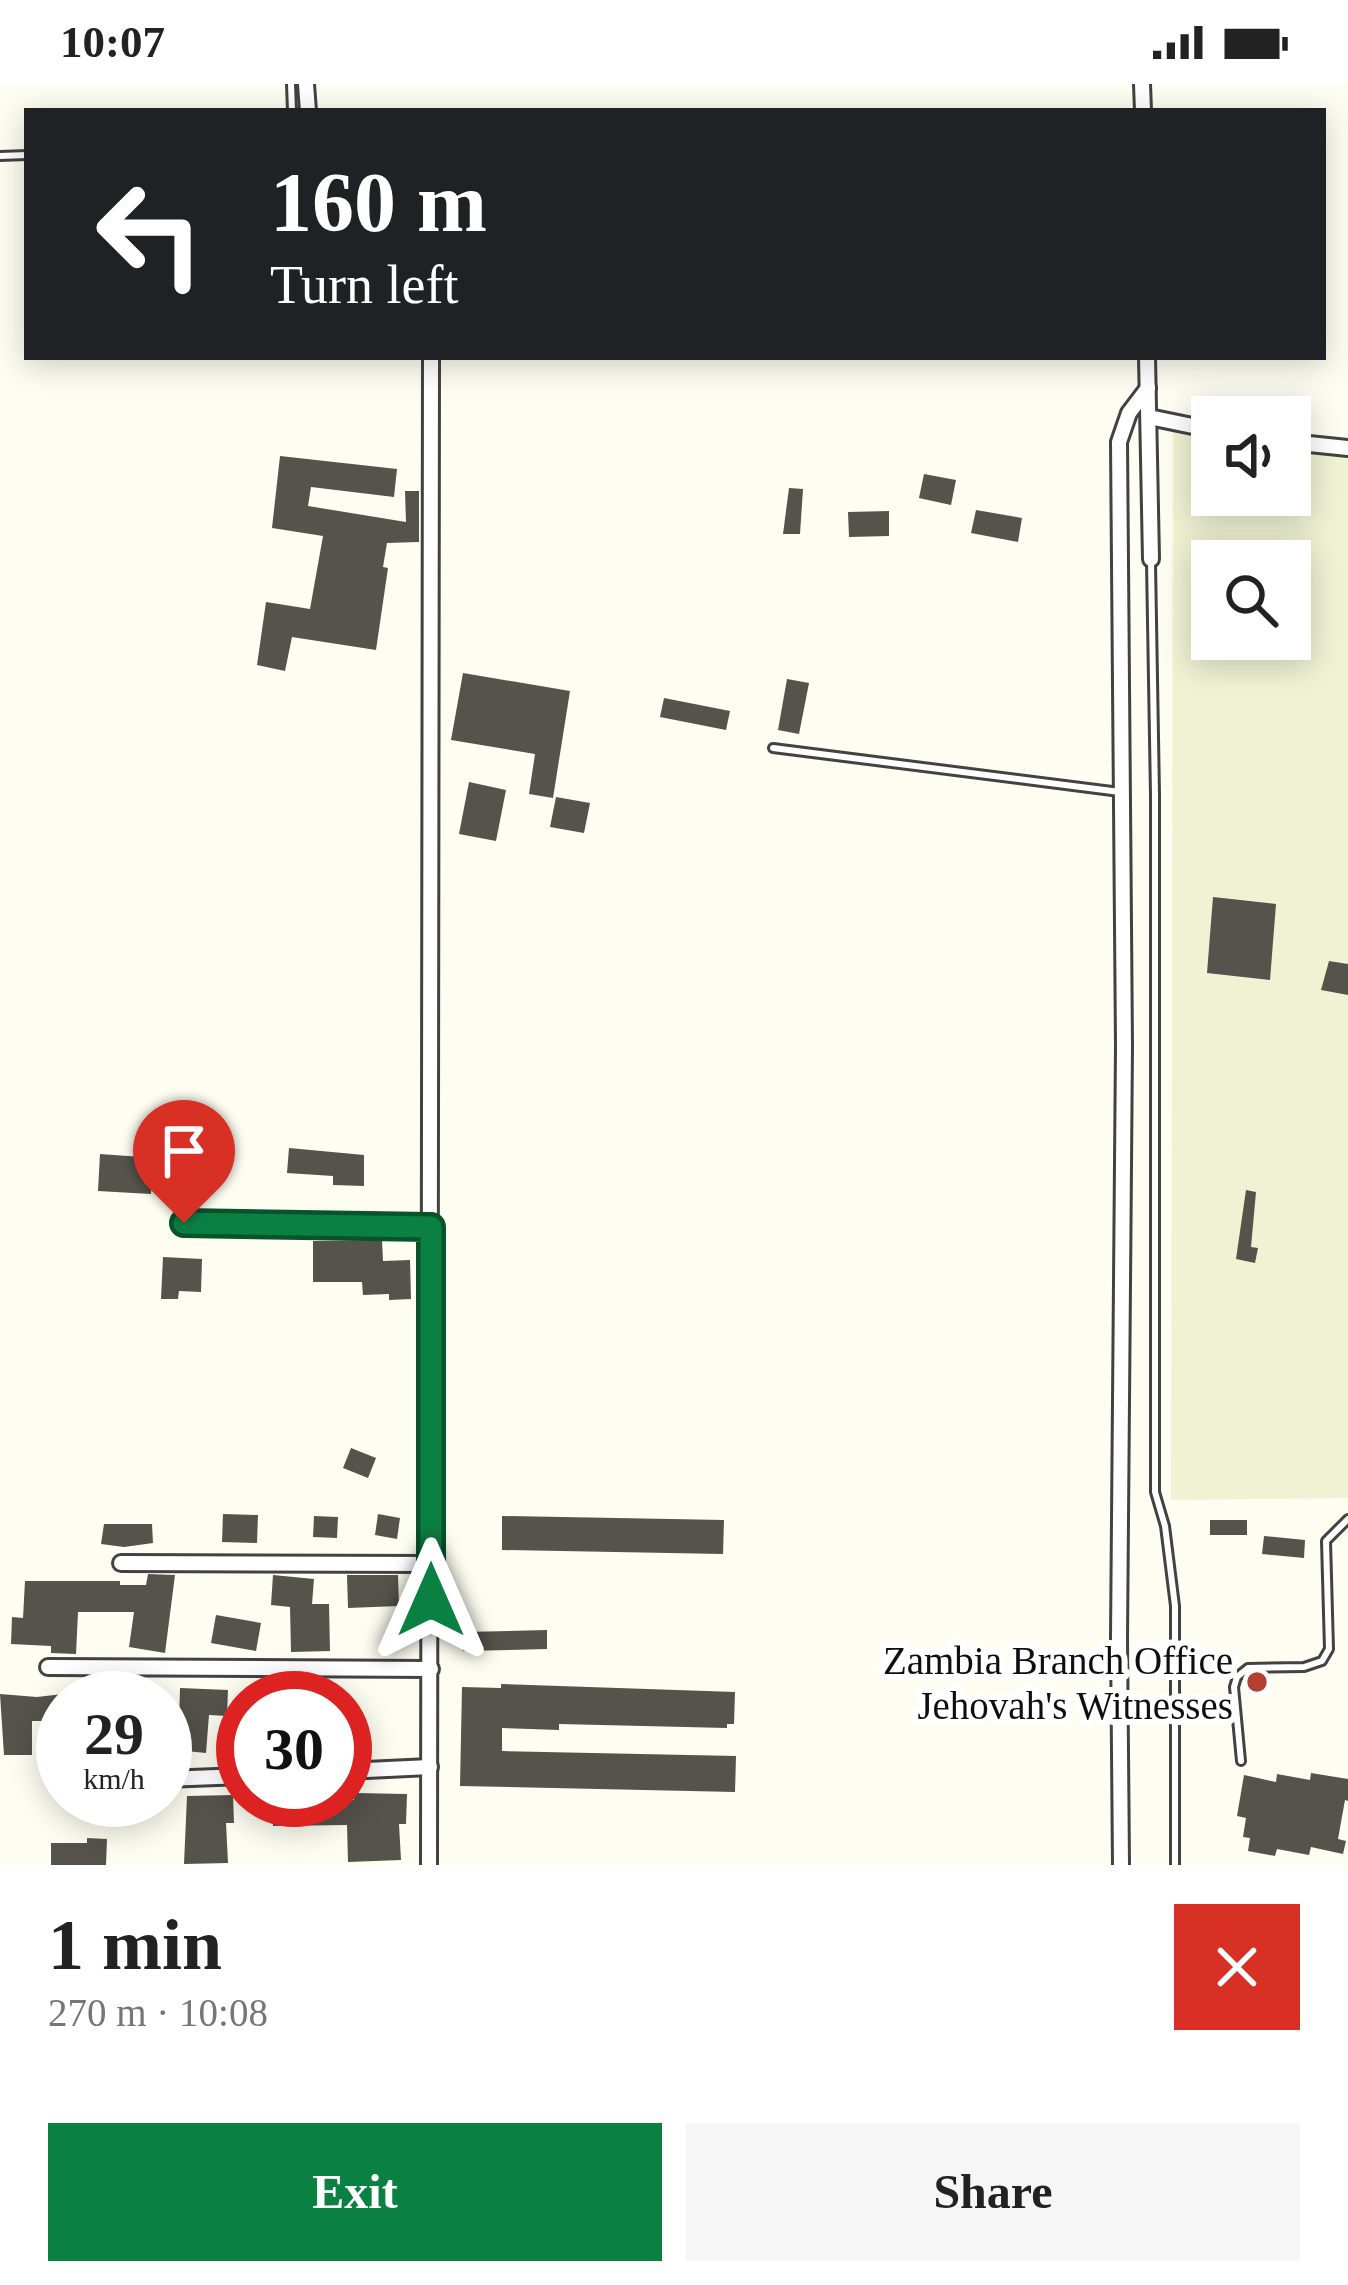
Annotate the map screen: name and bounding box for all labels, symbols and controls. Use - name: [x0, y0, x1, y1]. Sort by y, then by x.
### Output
- text: 10:07: [60, 17, 165, 67]
- icon: left: [72, 156, 228, 312]
- text: 160 m: [270, 156, 487, 249]
- text: Turn left: [270, 255, 459, 315]
- map controls: [1191, 396, 1311, 660]
- button: sound: [1191, 396, 1311, 516]
- button: search: [1191, 540, 1311, 660]
- pin: [133, 1100, 235, 1223]
- icon: arrive: [151, 1118, 217, 1184]
- position arrow: [368, 1537, 494, 1663]
- place label: Zambia Branch Office Jehovah's Witnesses: [883, 1639, 1233, 1727]
- marker: Zambia Branch Office Jehovah's Witnesses: [1244, 1669, 1270, 1695]
- speed limit sign: 30: [216, 1671, 372, 1827]
- text: 29: [84, 1701, 144, 1767]
- text: km/h: [83, 1762, 145, 1795]
- button: close: [1174, 1904, 1300, 2030]
- text: 1 min: [48, 1905, 222, 1985]
- text: 270 m · 10:08: [48, 1991, 268, 2034]
- button: Exit: [48, 2123, 662, 2261]
- button: Share: [686, 2123, 1300, 2261]

